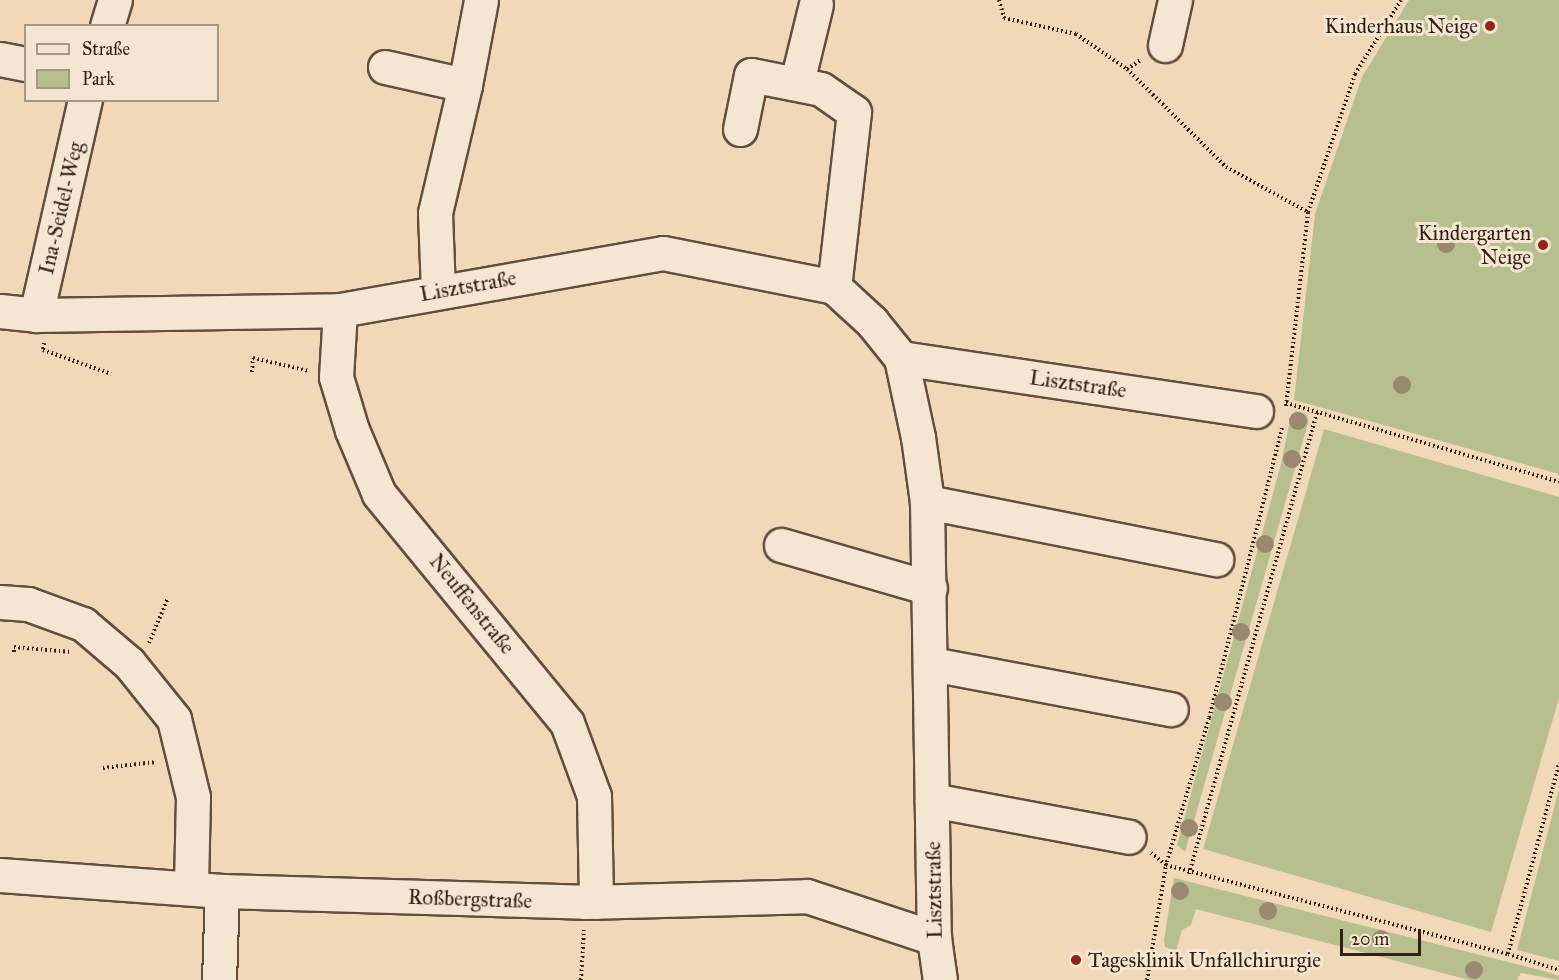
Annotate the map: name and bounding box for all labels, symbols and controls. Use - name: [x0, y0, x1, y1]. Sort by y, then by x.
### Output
- place label: Kinderhaus Neige: [1325, 13, 1478, 39]
- marker: Kinderhaus Neige: [1483, 19, 1497, 33]
- legend: [24, 24, 219, 102]
- text: Straße: [82, 38, 130, 60]
- text: Park: [82, 68, 115, 90]
- street label: Ina-Seidel-Weg: [33, 139, 89, 277]
- place label: Kindergarten Neige: [1418, 220, 1531, 270]
- marker: Kindergarten Neige: [1536, 238, 1550, 252]
- street label: Lisztstraße: [418, 265, 518, 307]
- street label: Lisztstraße: [1028, 365, 1128, 403]
- street label: Neuffenstraße: [424, 549, 520, 659]
- street label: Lisztstraße: [921, 841, 947, 939]
- street label: Roßbergstraße: [407, 884, 533, 914]
- scale bar: [1343, 917, 1424, 955]
- text: 20 m: [1351, 928, 1389, 950]
- place label: Tagesklinik Unfallchirurgie: [1088, 947, 1321, 973]
- marker: Tagesklinik Unfallchirurgie: [1069, 953, 1083, 967]

